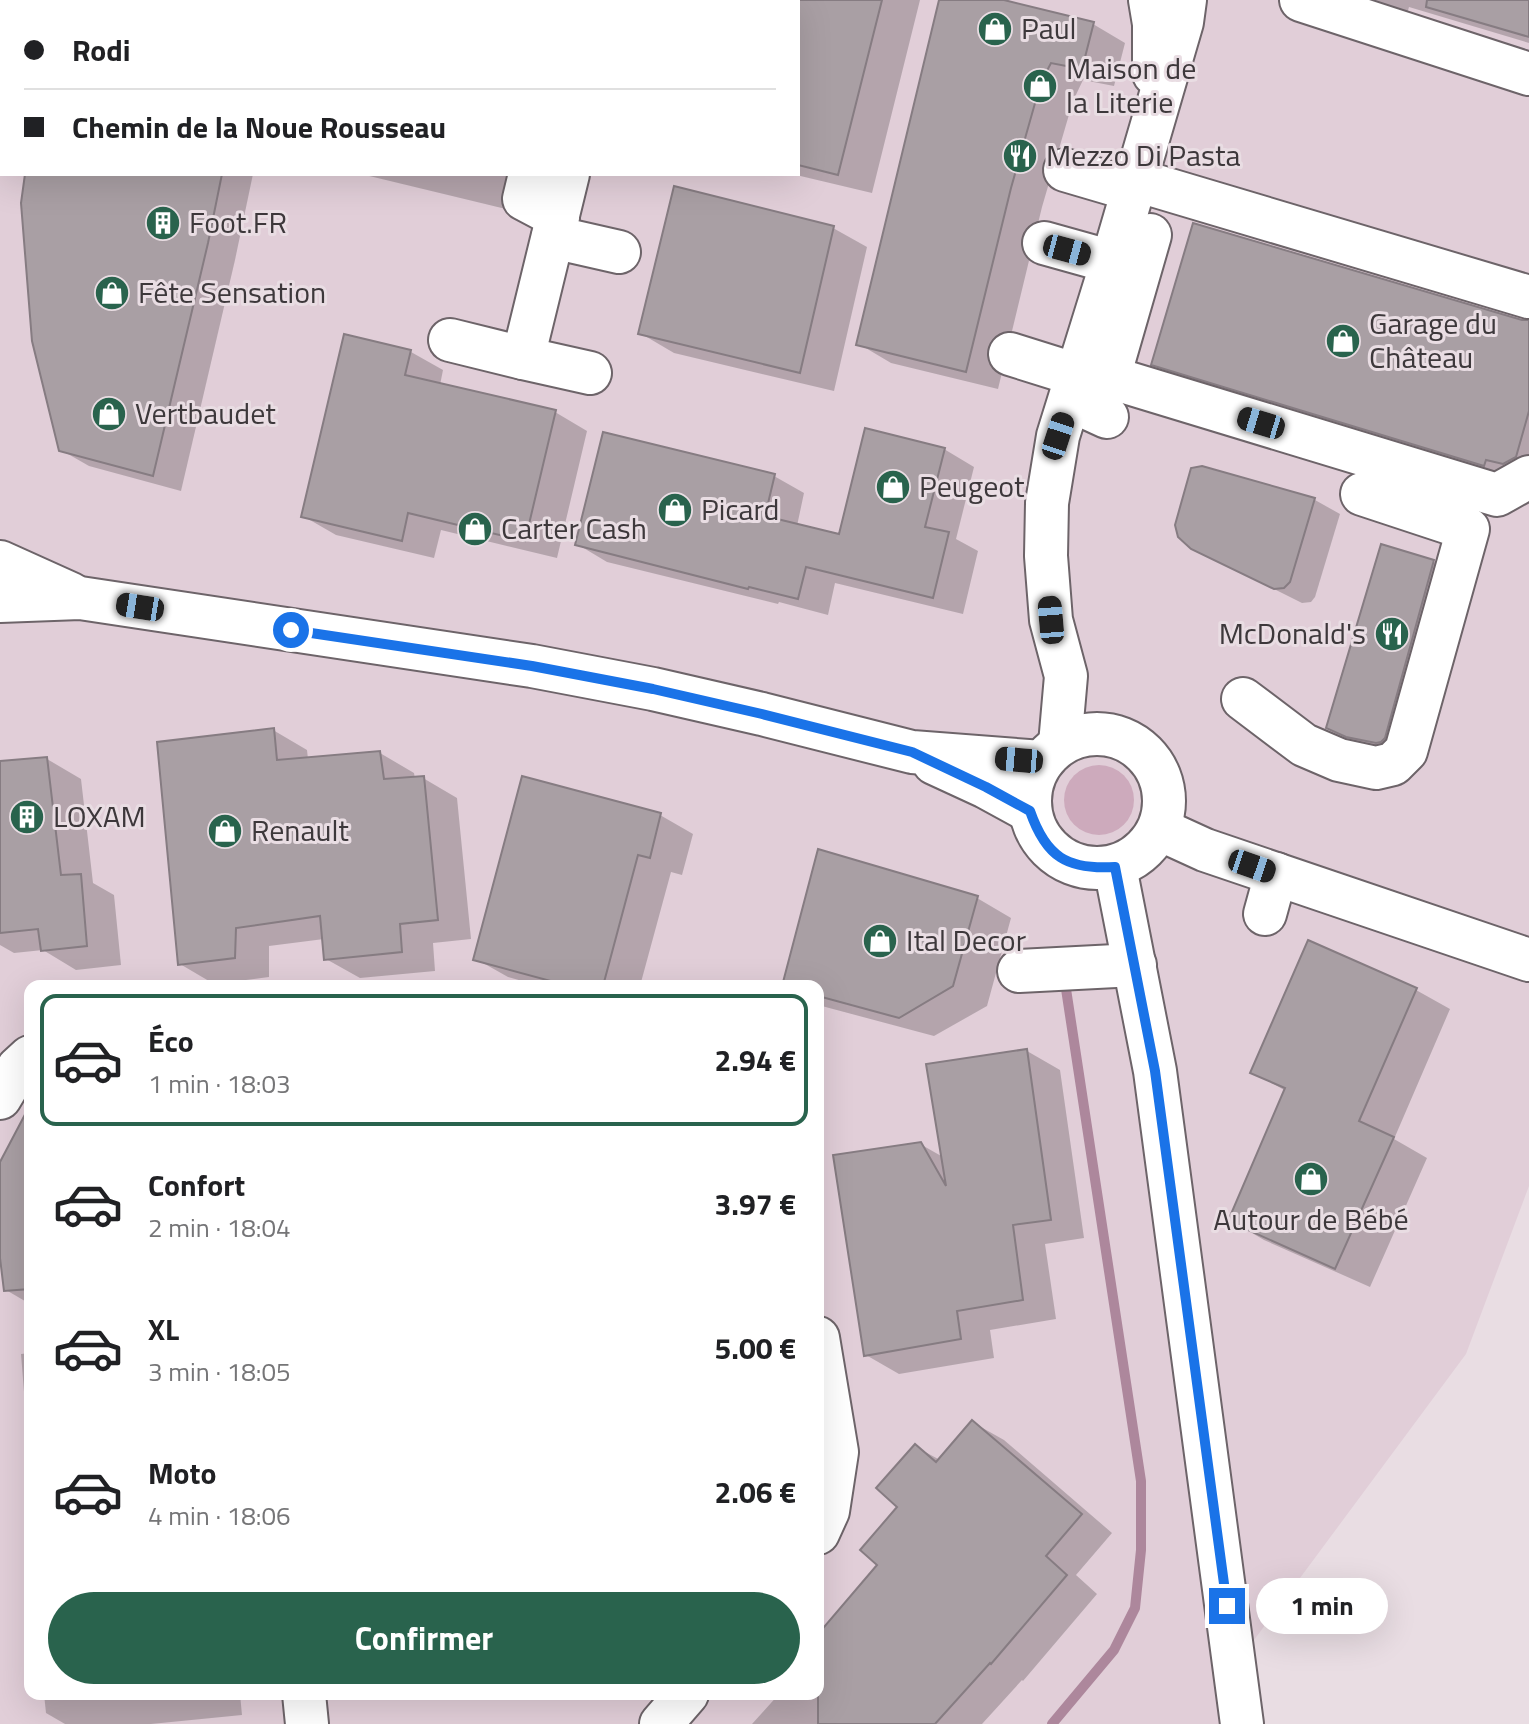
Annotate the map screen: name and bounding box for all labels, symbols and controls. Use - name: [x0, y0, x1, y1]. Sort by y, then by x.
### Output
- place label: Paul: [1021, 5, 1077, 51]
- shop icon: Paul: [976, 10, 1014, 48]
- text: Rodi: [72, 27, 131, 73]
- place label: Maison de la Literie: [1066, 45, 1196, 125]
- shop icon: Maison de la Literie: [1021, 67, 1059, 105]
- text: Chemin de la Noue Rousseau: [72, 104, 446, 150]
- place label: Mezzo Di Pasta: [1046, 132, 1241, 178]
- restaurant icon: Mezzo Di Pasta: [1001, 137, 1039, 175]
- place label: Foot.FR: [189, 199, 287, 245]
- building icon: Foot.FR: [144, 204, 182, 242]
- car: [1041, 232, 1093, 268]
- place label: Fête Sensation: [138, 269, 326, 315]
- shop icon: Fête Sensation: [93, 274, 131, 312]
- place label: Garage du Château: [1369, 300, 1497, 380]
- shop icon: Garage du Château: [1324, 322, 1362, 360]
- place label: Vertbaudet: [135, 390, 276, 436]
- shop icon: Vertbaudet: [90, 395, 128, 433]
- car: [1235, 405, 1287, 441]
- car: [1039, 409, 1077, 463]
- place label: Peugeot: [919, 463, 1025, 509]
- shop icon: Peugeot: [874, 468, 912, 506]
- place label: Picard: [701, 486, 779, 532]
- shop icon: Picard: [656, 491, 694, 529]
- place label: Carter Cash: [501, 505, 647, 551]
- shop icon: Carter Cash: [456, 510, 494, 548]
- car: [114, 591, 166, 623]
- car: [1037, 595, 1065, 645]
- place label: McDonald's: [1219, 610, 1366, 656]
- route start: [273, 612, 309, 648]
- restaurant icon: McDonald's: [1373, 615, 1411, 653]
- car: [994, 746, 1044, 774]
- place label: LOXAM: [53, 793, 146, 839]
- building icon: LOXAM: [8, 798, 46, 836]
- place label: Renault: [251, 807, 349, 853]
- shop icon: Renault: [206, 812, 244, 850]
- car: [1225, 847, 1279, 885]
- place label: Ital Decor: [906, 917, 1026, 963]
- shop icon: Ital Decor: [861, 922, 899, 960]
- text: Éco: [148, 1018, 194, 1064]
- icon: car: [52, 1024, 124, 1096]
- text: 2.94 €: [715, 1037, 796, 1083]
- text: 1 min · 18:03: [148, 1064, 291, 1103]
- shop icon: Autour de Bébé: [1292, 1160, 1330, 1198]
- text: Confort: [148, 1162, 245, 1208]
- icon: car: [52, 1168, 124, 1240]
- text: 3.97 €: [715, 1181, 796, 1227]
- place label: Autour de Bébé: [1213, 1196, 1409, 1242]
- text: 2 min · 18:04: [148, 1208, 291, 1247]
- text: XL: [148, 1306, 179, 1352]
- icon: car: [52, 1312, 124, 1384]
- text: 5.00 €: [715, 1325, 796, 1371]
- text: 3 min · 18:05: [148, 1352, 291, 1391]
- text: Moto: [148, 1450, 216, 1496]
- icon: car: [52, 1456, 124, 1528]
- text: 2.06 €: [715, 1469, 796, 1515]
- text: 4 min · 18:06: [148, 1496, 291, 1535]
- callout: 1 min: [1255, 1578, 1387, 1634]
- text: 1 min: [1290, 1586, 1354, 1625]
- route end: [1209, 1588, 1245, 1624]
- button: Confirmer: [48, 1592, 800, 1684]

